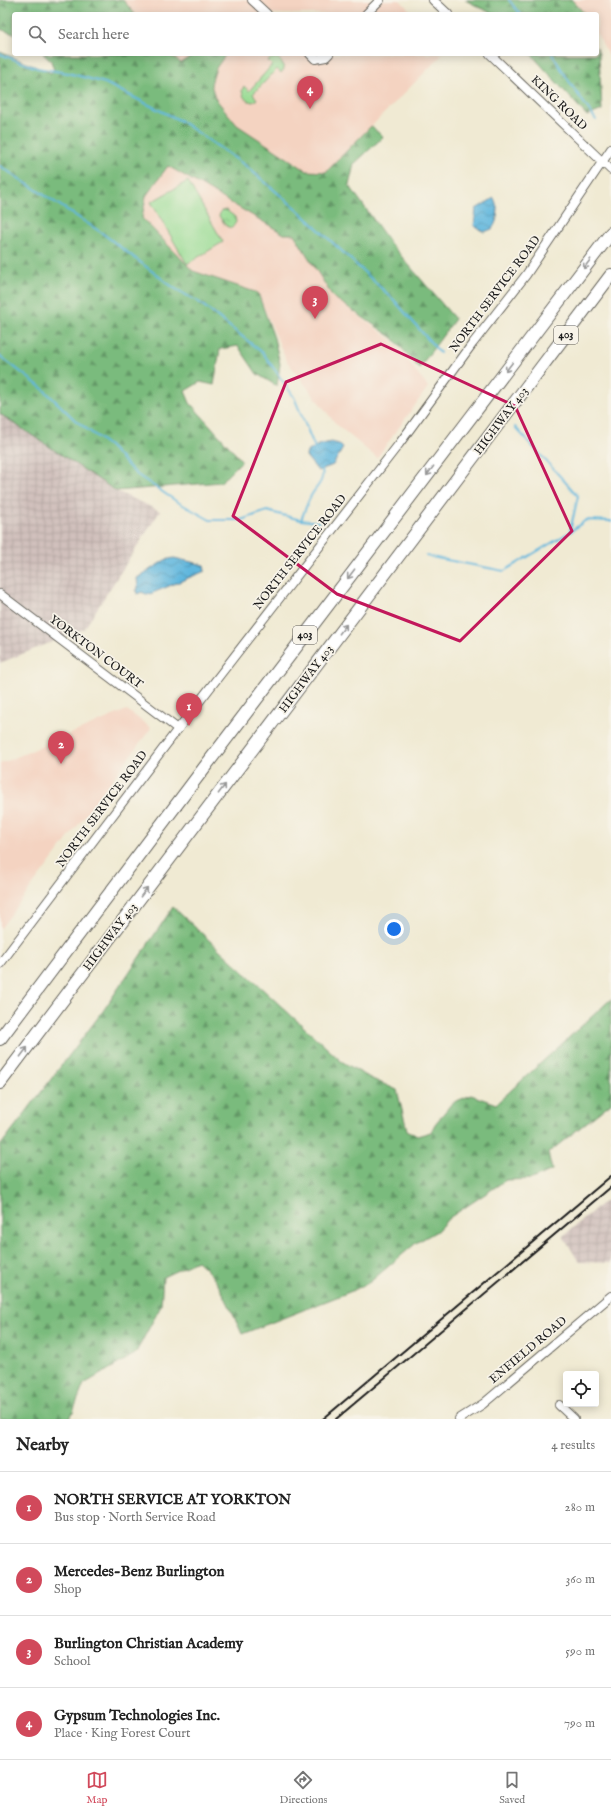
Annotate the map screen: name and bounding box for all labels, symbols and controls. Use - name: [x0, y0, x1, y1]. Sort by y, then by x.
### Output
- search box: [12, 12, 599, 56]
- icon: search: [26, 23, 48, 45]
- text: Search here: [58, 25, 129, 44]
- street label: KING ROAD: [528, 72, 591, 134]
- pin: 4: [297, 76, 323, 109]
- street label: NORTH SERVICE ROAD: [446, 232, 544, 355]
- one-way arrow: [583, 258, 592, 269]
- pin: 3: [302, 286, 328, 319]
- road number: 403: [554, 326, 578, 344]
- one-way arrow: [504, 362, 513, 373]
- street label: HIGHWAY 403: [471, 384, 531, 458]
- one-way arrow: [426, 465, 434, 476]
- street label: NORTH SERVICE ROAD: [250, 491, 350, 613]
- one-way arrow: [347, 568, 355, 579]
- street label: YORKTON COURT: [46, 612, 146, 692]
- one-way arrow: [339, 624, 348, 635]
- road number: 403: [293, 626, 317, 644]
- street label: HIGHWAY 403: [276, 642, 336, 716]
- pin: 1: [176, 693, 202, 726]
- pin: 2: [48, 731, 74, 764]
- street label: NORTH SERVICE ROAD: [53, 747, 151, 870]
- one-way arrow: [218, 783, 227, 794]
- one-way arrow: [140, 887, 148, 898]
- street label: HIGHWAY 403: [80, 900, 140, 974]
- your location: [384, 919, 404, 939]
- one-way arrow: [19, 1047, 28, 1058]
- street label: ENFIELD ROAD: [486, 1313, 570, 1387]
- map controls: [563, 1371, 599, 1407]
- button: locate: [563, 1371, 599, 1407]
- text: Nearby: [16, 1435, 69, 1456]
- text: 4 results: [551, 1437, 595, 1454]
- text: NORTH SERVICE AT YORKTON: [54, 1490, 291, 1509]
- text: 1: [27, 1499, 31, 1516]
- text: 280 m: [565, 1499, 595, 1516]
- text: Bus stop · North Service Road: [54, 1509, 216, 1526]
- text: Mercedes-Benz Burlington: [54, 1562, 224, 1581]
- text: 2: [26, 1571, 32, 1588]
- text: 360 m: [565, 1571, 595, 1588]
- text: Shop: [54, 1581, 82, 1598]
- text: Burlington Christian Academy: [54, 1634, 243, 1653]
- text: 3: [27, 1643, 31, 1660]
- text: 590 m: [565, 1643, 595, 1660]
- text: School: [54, 1653, 91, 1670]
- text: Gypsum Technologies Inc.: [54, 1706, 220, 1725]
- text: 4: [26, 1715, 32, 1732]
- text: 790 m: [564, 1715, 595, 1732]
- text: Place · King Forest Court: [54, 1725, 190, 1742]
- tab: Map: [86, 1769, 108, 1807]
- tab: Directions: [280, 1769, 327, 1807]
- tab: Saved: [499, 1769, 525, 1807]

